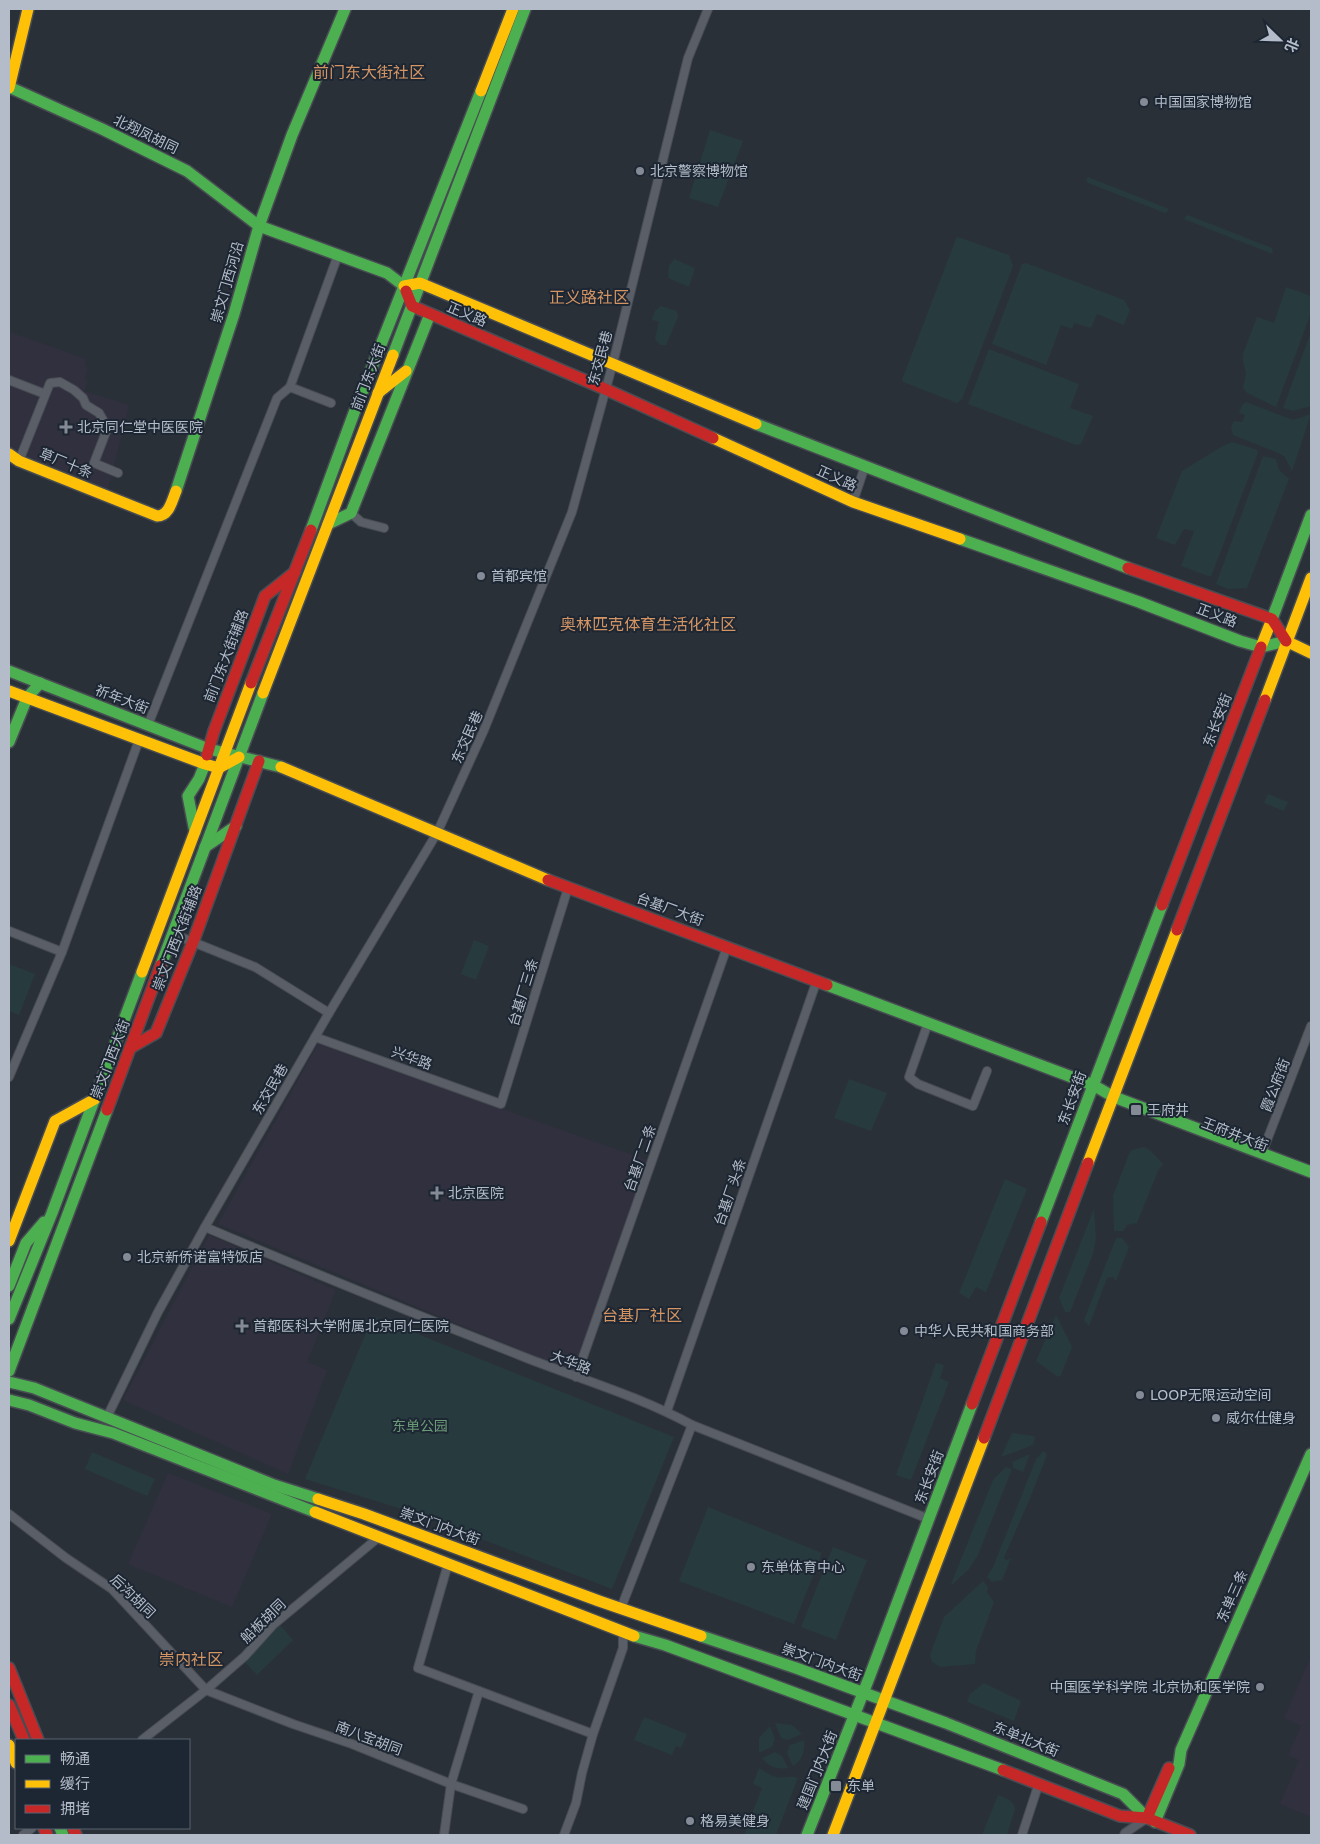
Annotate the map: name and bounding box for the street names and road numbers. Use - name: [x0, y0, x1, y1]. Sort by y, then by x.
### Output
- street label: 北翔凤胡同: [111, 111, 181, 157]
- street label: 崇文门西河沿: [208, 239, 246, 325]
- street label: 正义路: [445, 298, 489, 330]
- street label: 东交民巷: [585, 329, 615, 387]
- street label: 前门东大街: [348, 341, 388, 413]
- street label: 草厂十条: [37, 445, 95, 481]
- street label: 正义路: [815, 462, 859, 494]
- street label: 正义路: [1195, 600, 1239, 630]
- street label: 前门东大街辅路: [201, 607, 251, 705]
- street label: 祈年大街: [93, 681, 151, 717]
- street label: 东长安街: [1199, 691, 1235, 749]
- street label: 东交民巷: [448, 708, 486, 766]
- street label: 崇文门西大街辅路: [149, 883, 205, 993]
- street label: 台基厂大街: [634, 890, 706, 928]
- street label: 台基厂三条: [505, 956, 541, 1028]
- street label: 崇文门西大街: [87, 1017, 133, 1101]
- street label: 兴华路: [390, 1043, 434, 1073]
- street label: 霞公府街: [1257, 1056, 1293, 1114]
- street label: 东交民巷: [249, 1061, 291, 1117]
- street label: 东长安街: [1055, 1069, 1089, 1127]
- street label: 王府井大街: [1199, 1114, 1271, 1154]
- street label: 台基厂二条: [621, 1122, 659, 1194]
- street label: 台基厂头条: [711, 1156, 749, 1228]
- street label: 大华路: [549, 1347, 593, 1377]
- street label: 东长安街: [911, 1448, 947, 1506]
- street label: 崇文门内大街: [398, 1504, 482, 1548]
- street label: 东单三条: [1213, 1567, 1251, 1625]
- street label: 后沟胡同: [107, 1571, 159, 1621]
- street label: 船板胡同: [237, 1596, 289, 1646]
- street label: 崇文门内大街: [780, 1640, 864, 1684]
- street label: 南八宝胡同: [333, 1718, 405, 1758]
- street label: 东单北大街: [991, 1718, 1061, 1760]
- street label: 建国门内大街: [794, 1728, 840, 1812]

